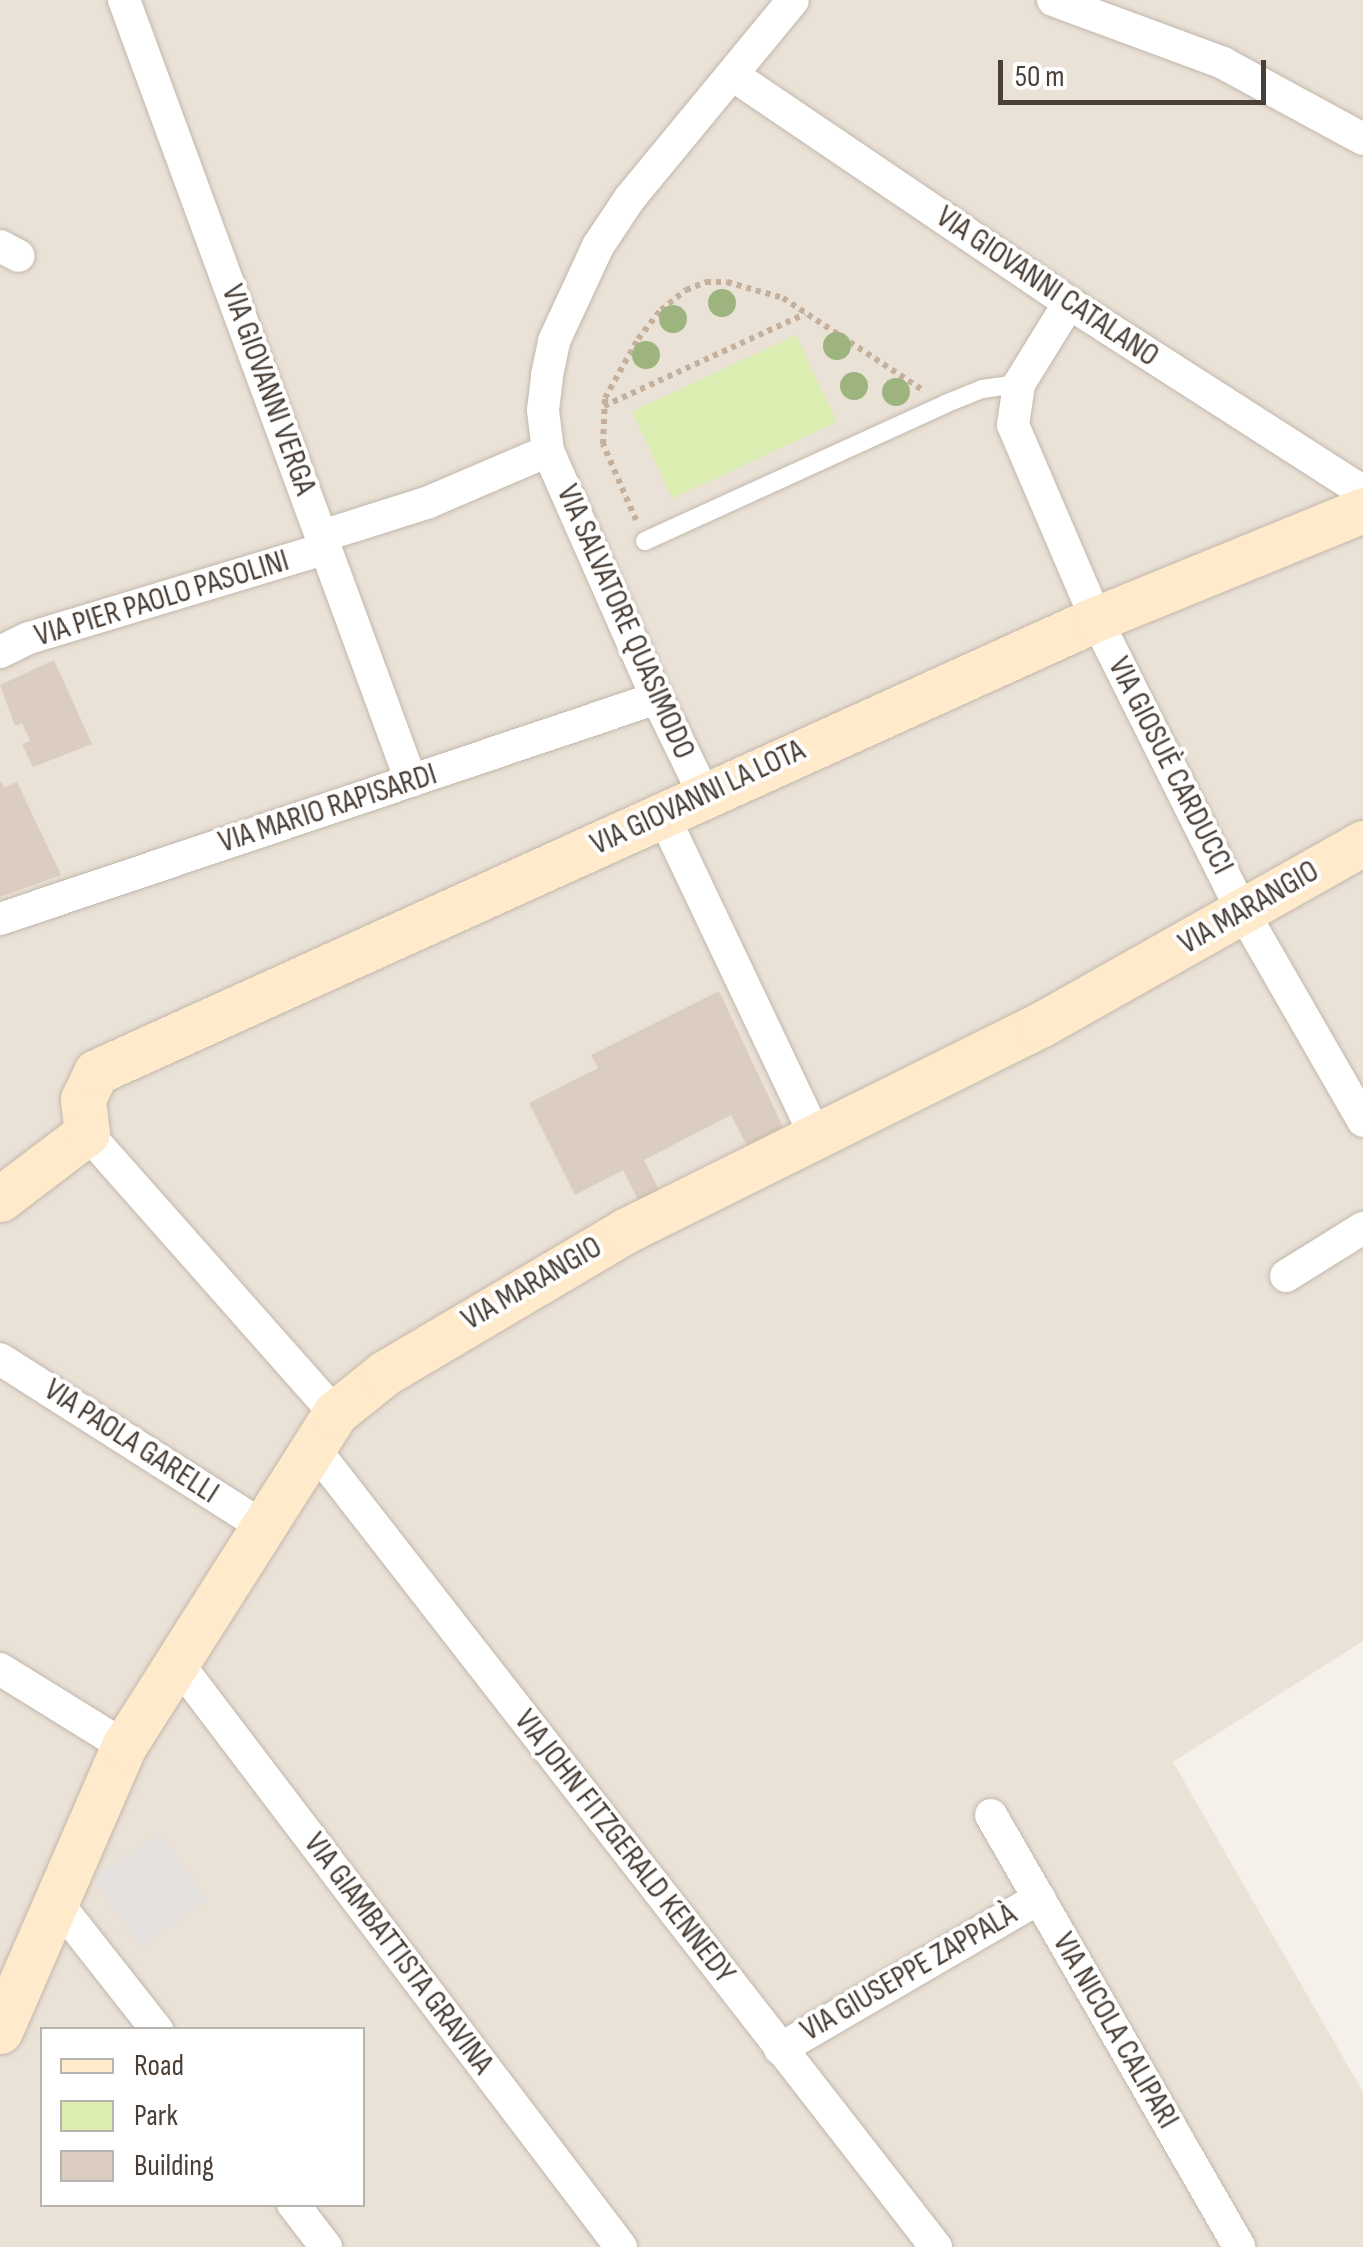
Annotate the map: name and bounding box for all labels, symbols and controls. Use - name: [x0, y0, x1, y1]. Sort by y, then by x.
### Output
- scale bar: [1003, 40, 1270, 102]
- text: 50 m: [1015, 59, 1064, 95]
- street label: VIA GIOVANNI CATALANO: [928, 198, 1166, 376]
- street label: VIA GIOVANNI VERGA: [212, 280, 324, 500]
- street label: VIA SALVATORE QUASIMODO: [547, 479, 703, 765]
- street label: VIA PIER PAOLO PASOLINI: [30, 542, 294, 656]
- street label: VIA GIOSUÈ CARDUCCI: [1099, 651, 1241, 881]
- street label: VIA GIOVANNI LA LOTA: [585, 732, 811, 864]
- street label: VIA MARIO RAPISARDI: [214, 756, 442, 862]
- street label: VIA MARANGIO: [1172, 853, 1326, 963]
- street label: VIA MARANGIO: [455, 1229, 609, 1339]
- street label: VIA PAOLA GARELLI: [37, 1371, 225, 1513]
- street label: VIA JOHN FITZGERALD KENNEDY: [505, 1703, 743, 1991]
- street label: VIA GIAMBATTISTA GRAVINA: [295, 1826, 501, 2082]
- street label: VIA GIUSEPPE ZAPPALÀ: [794, 1896, 1024, 2050]
- street label: VIA NICOLA CALIPARI: [1043, 1926, 1187, 2136]
- legend: [40, 2027, 365, 2207]
- text: Road: [134, 2048, 184, 2084]
- text: Park: [134, 2098, 178, 2134]
- text: Building: [134, 2148, 214, 2184]

